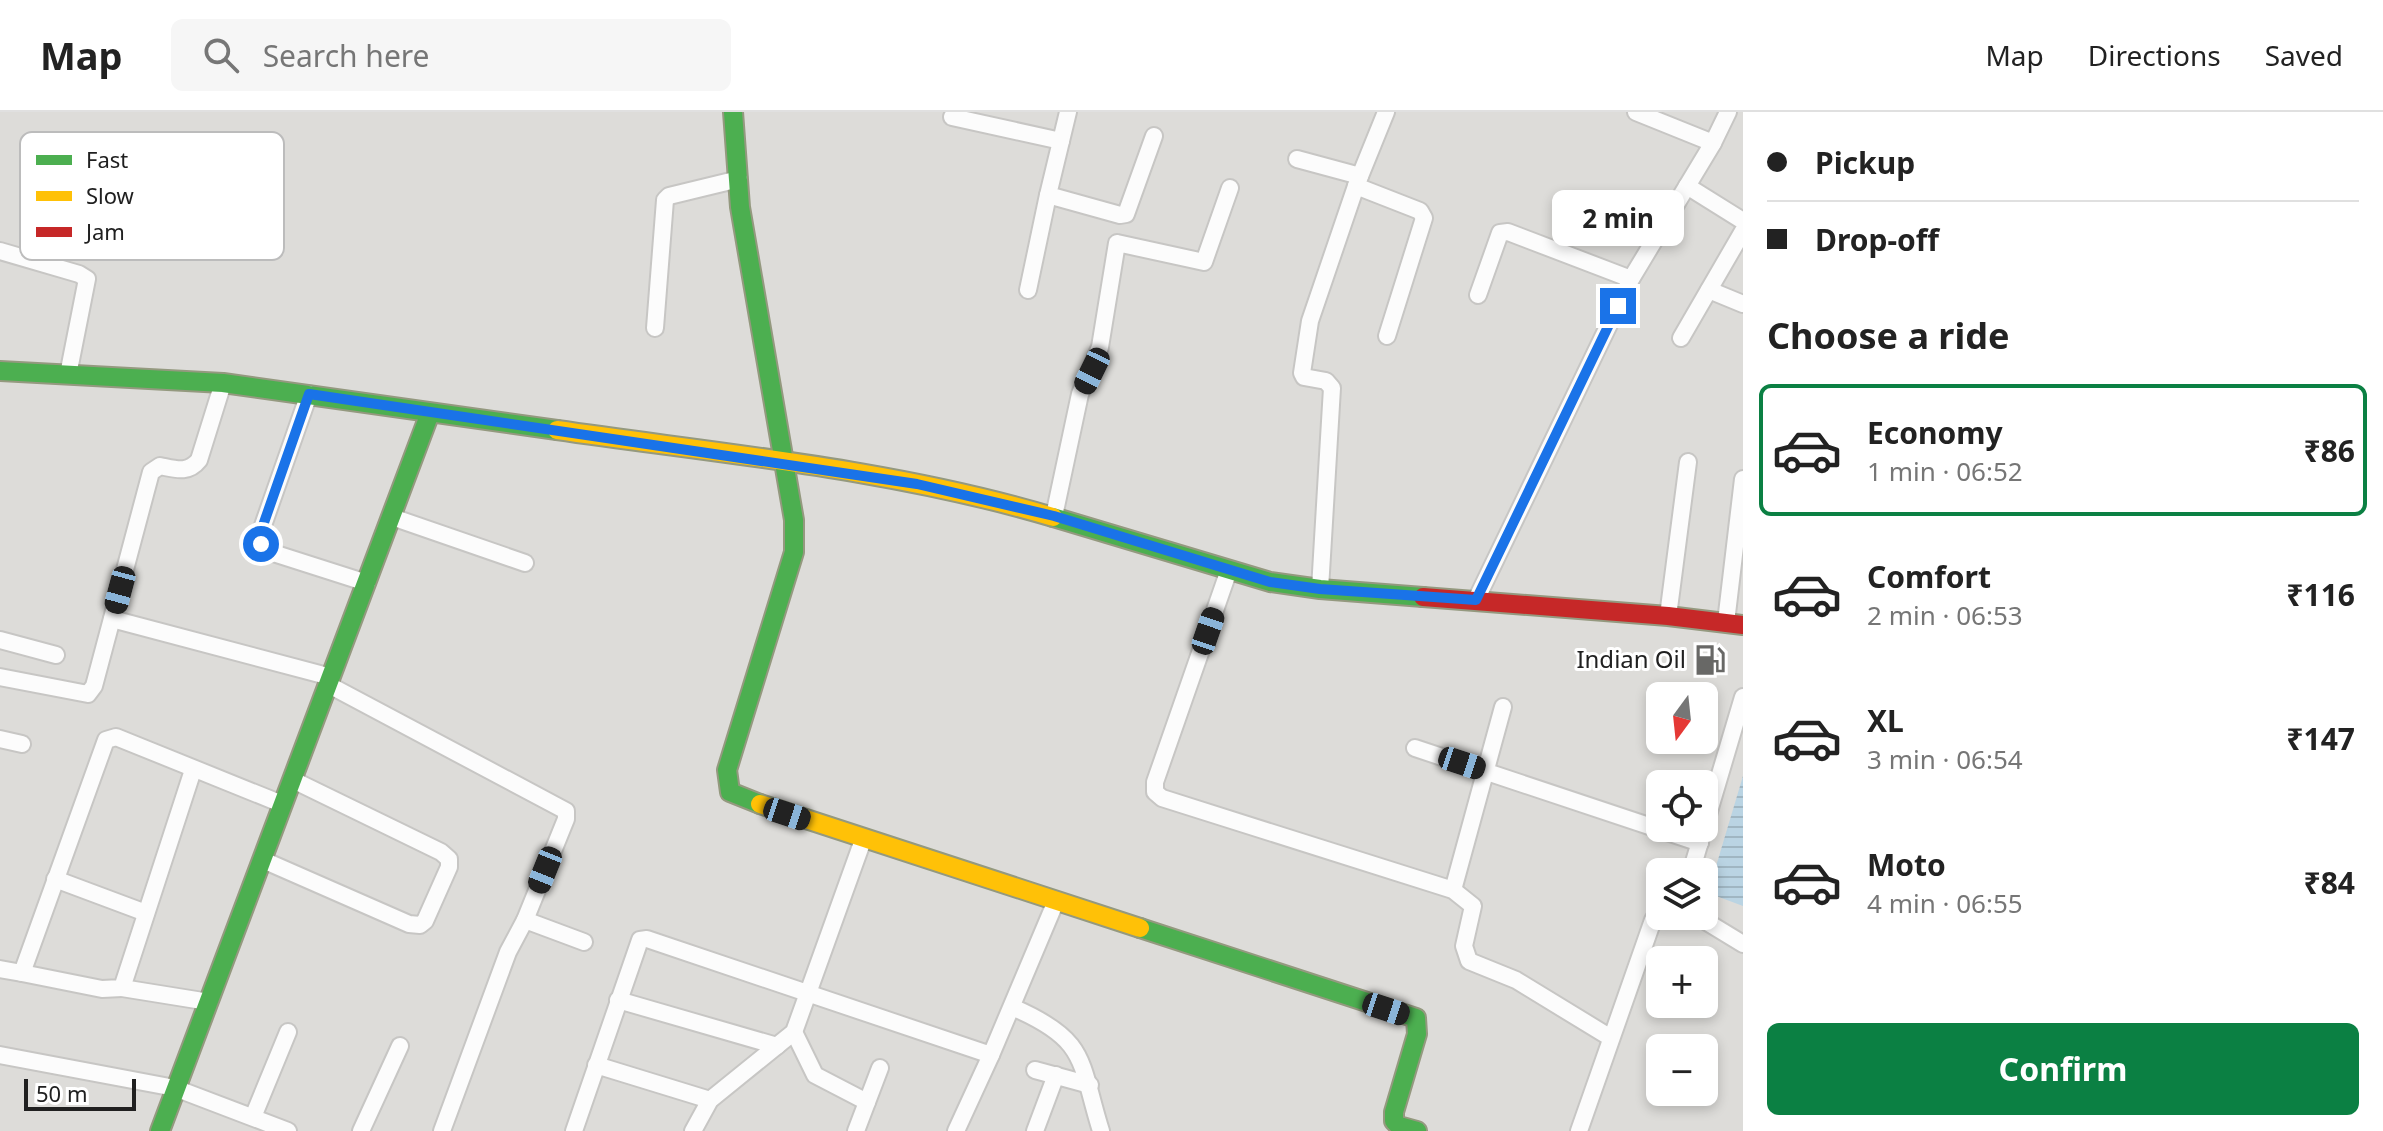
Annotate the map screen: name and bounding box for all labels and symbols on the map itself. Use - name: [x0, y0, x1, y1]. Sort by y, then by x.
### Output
- legend: [20, 132, 284, 260]
- text: Fast: [86, 144, 128, 174]
- text: Slow: [86, 180, 135, 210]
- callout: 2 min: [1552, 190, 1684, 246]
- text: Jam: [84, 216, 125, 246]
- route end: [1600, 288, 1636, 324]
- car: [1071, 344, 1113, 398]
- route start: [243, 526, 279, 562]
- car: [102, 564, 138, 616]
- car: [1189, 604, 1227, 658]
- place label: Indian Oil: [1576, 642, 1686, 675]
- fuel station icon: Indian Oil: [1693, 643, 1727, 677]
- north arrow: [1646, 682, 1718, 754]
- car: [1435, 744, 1489, 782]
- car: [760, 795, 814, 833]
- car: [525, 843, 565, 897]
- car: [1359, 990, 1413, 1028]
- scale bar: [24, 1075, 136, 1111]

